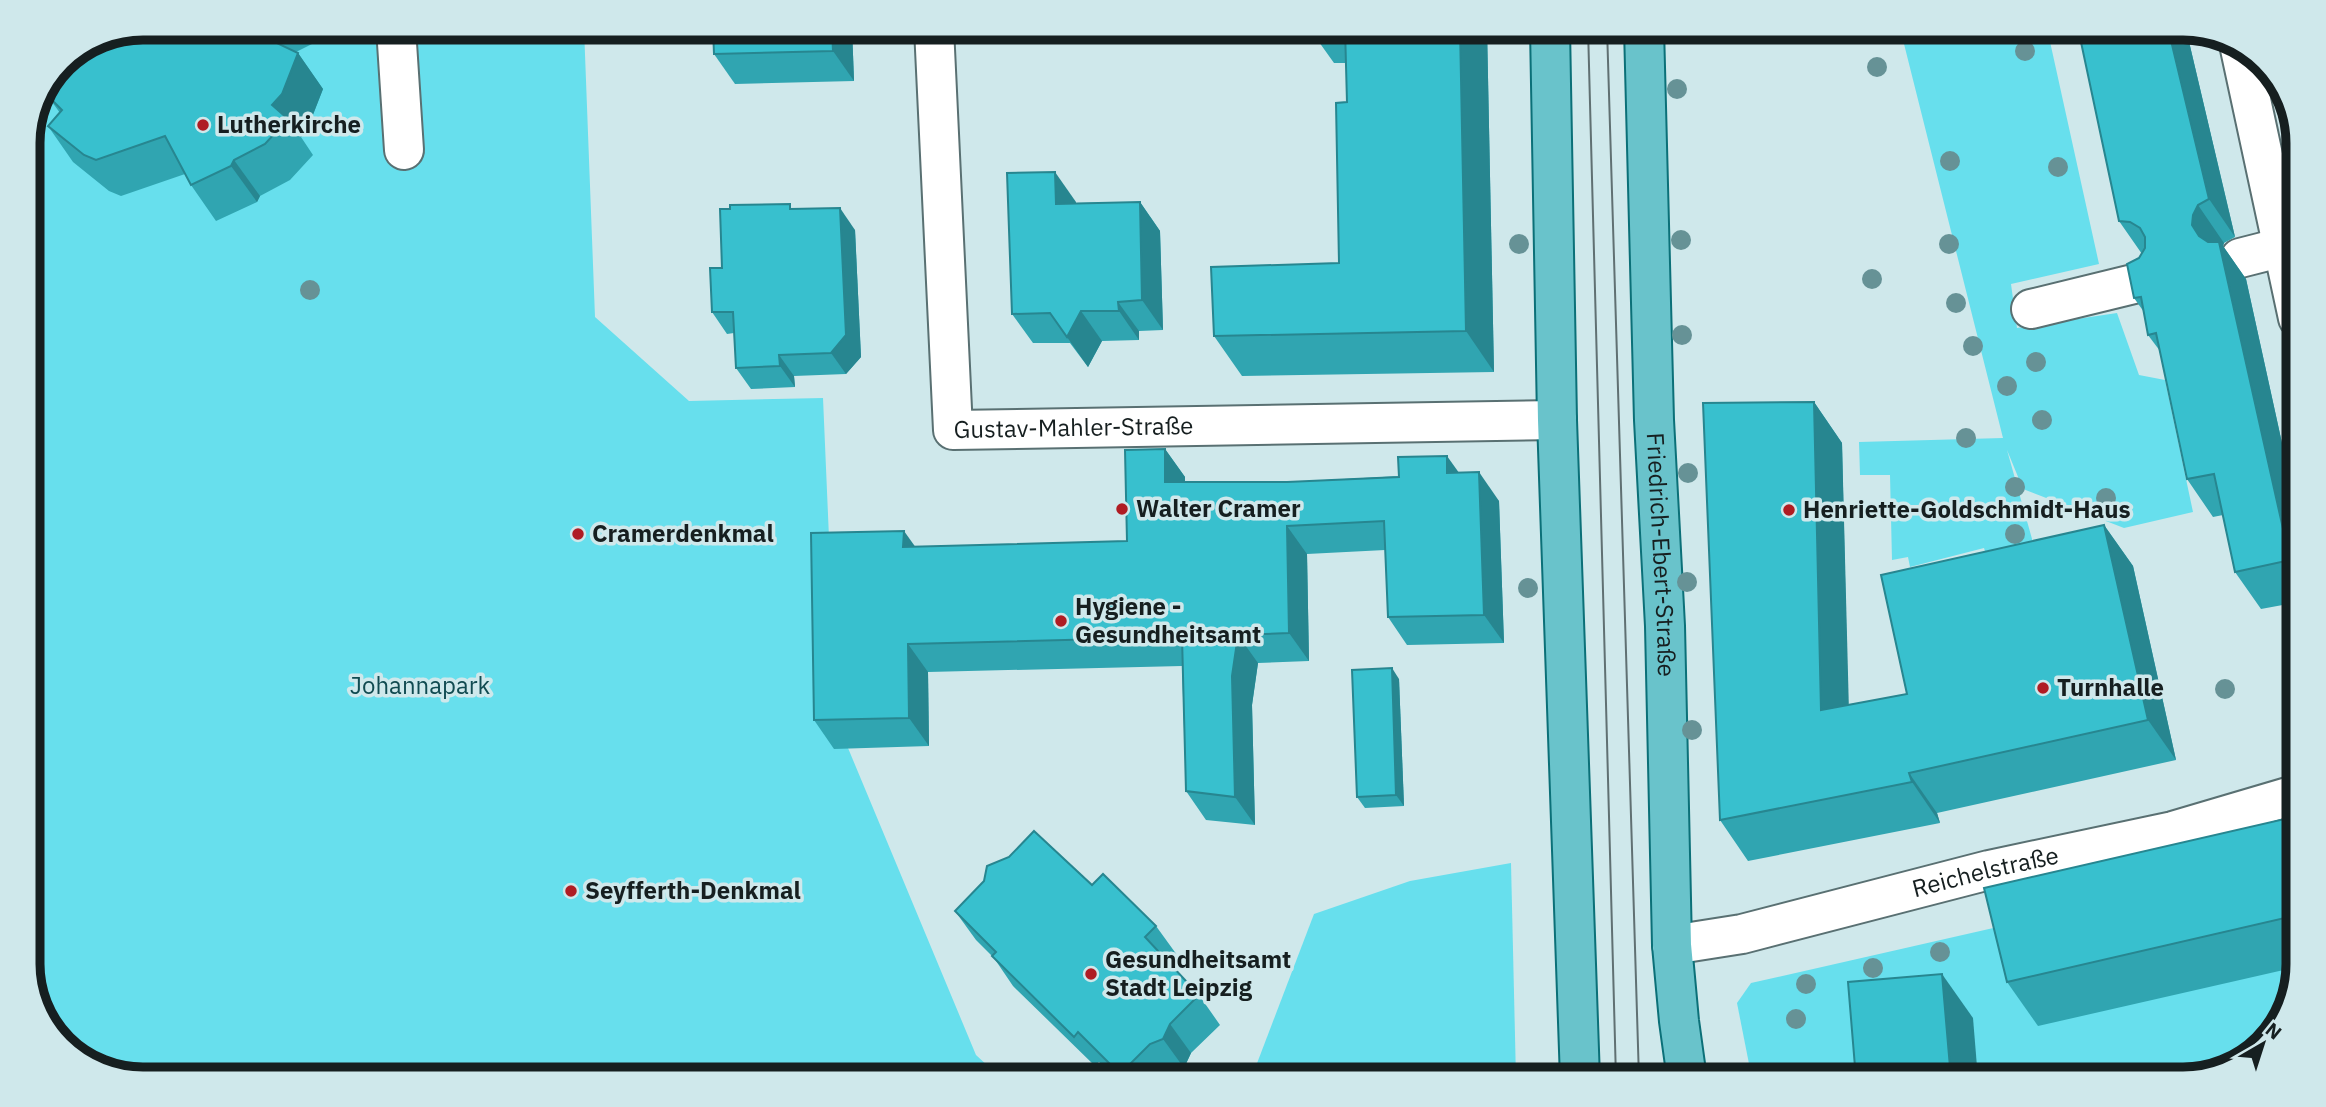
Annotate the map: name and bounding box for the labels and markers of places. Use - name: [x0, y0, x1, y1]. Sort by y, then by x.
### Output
- place label: Lutherkirche: [217, 108, 361, 140]
- marker: Lutherkirche: [195, 117, 211, 133]
- place label: Walter Cramer: [1136, 492, 1301, 524]
- place label: Henriette-Goldschmidt-Haus: [1803, 493, 2131, 525]
- marker: Walter Cramer: [1114, 501, 1130, 517]
- marker: Henriette-Goldschmidt-Haus: [1781, 502, 1797, 518]
- place label: Cramerdenkmal: [592, 517, 774, 549]
- marker: Cramerdenkmal: [570, 526, 586, 542]
- place label: Hygiene - Gesundheitsamt: [1075, 590, 1261, 650]
- marker: Hygiene - Gesundheitsamt: [1053, 613, 1069, 629]
- place label: Turnhalle: [2057, 671, 2164, 703]
- marker: Turnhalle: [2035, 680, 2051, 696]
- place label: Seyfferth-Denkmal: [585, 874, 801, 906]
- marker: Seyfferth-Denkmal: [563, 883, 579, 899]
- place label: Gesundheitsamt Stadt Leipzig: [1105, 943, 1291, 1003]
- marker: Gesundheitsamt Stadt Leipzig: [1083, 966, 1099, 982]

